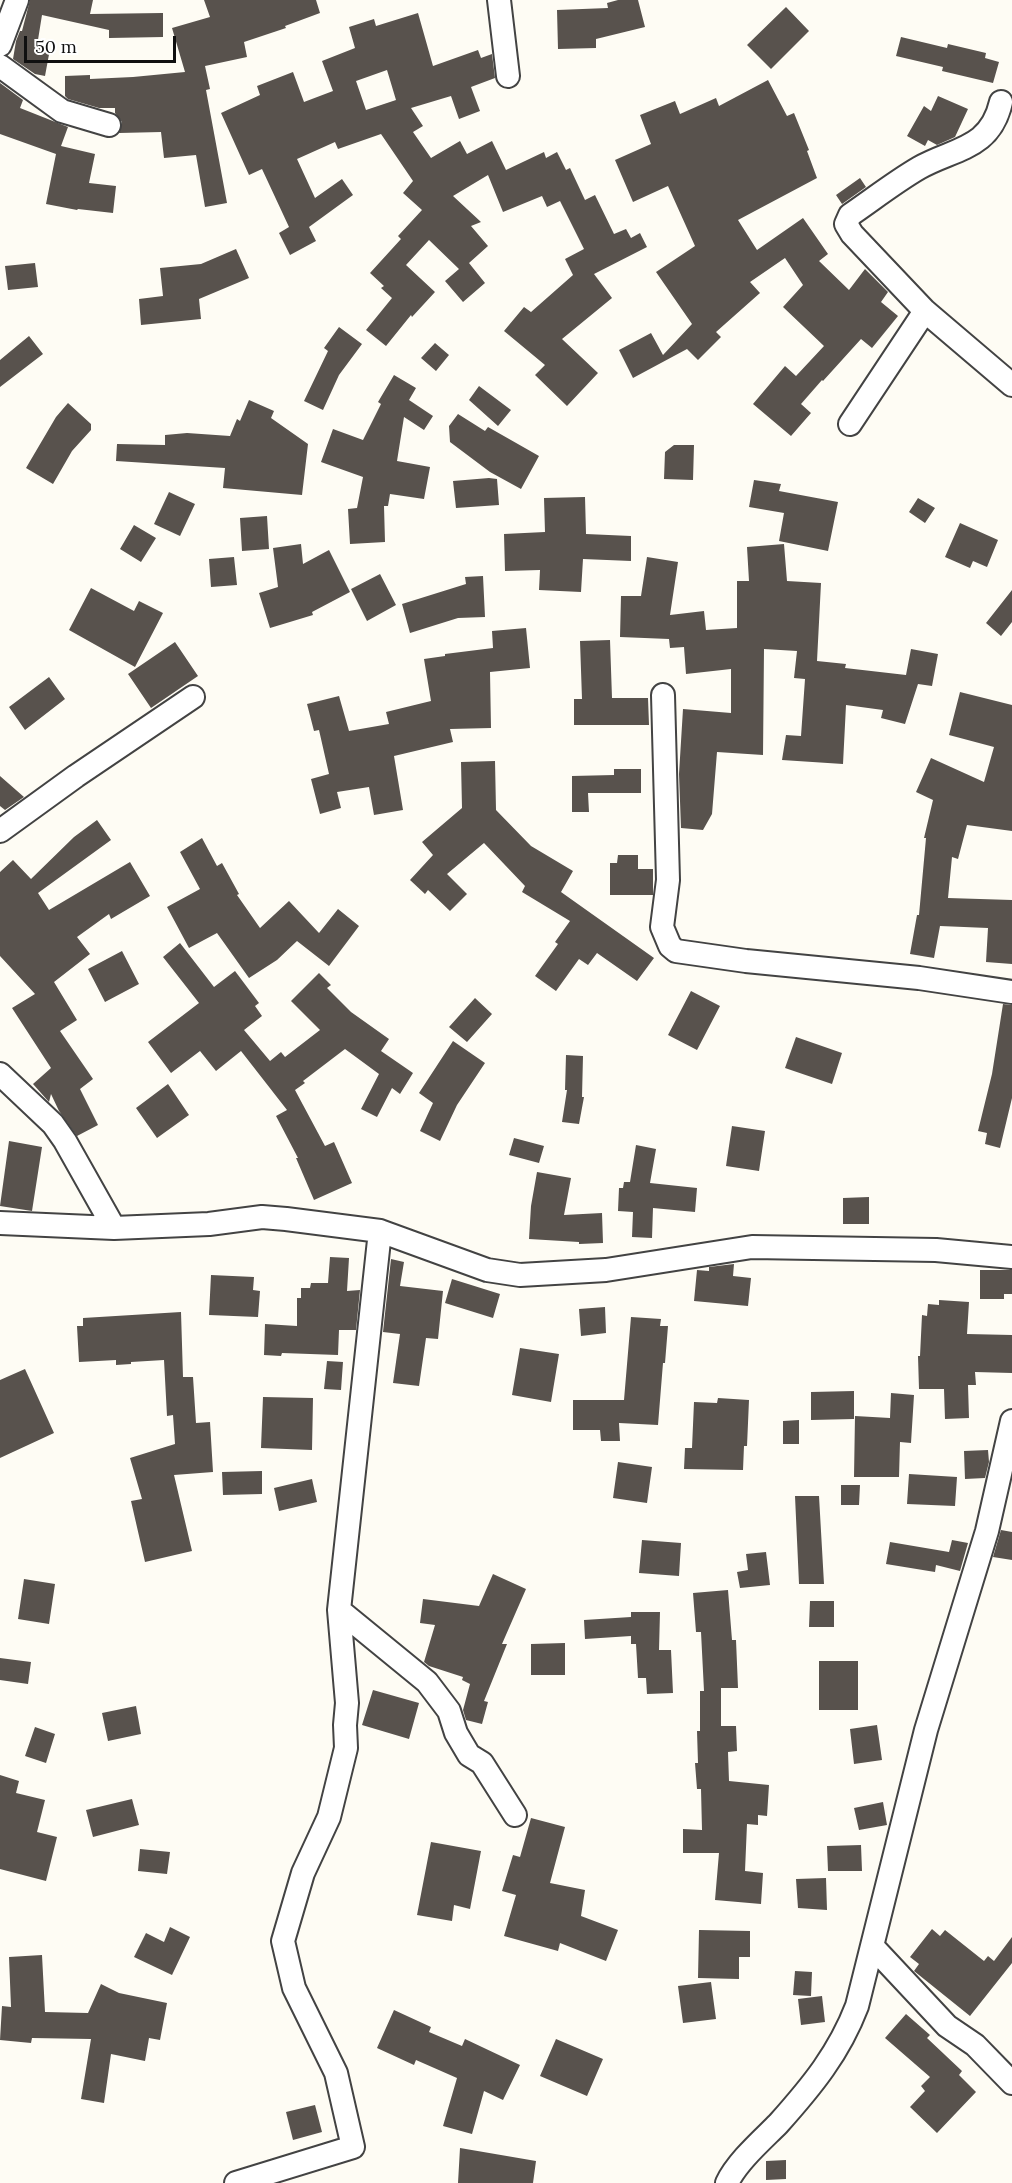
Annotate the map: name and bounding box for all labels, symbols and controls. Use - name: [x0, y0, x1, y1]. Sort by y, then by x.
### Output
- scale bar: [27, 24, 178, 62]
- text: 50 m: [35, 35, 77, 58]

